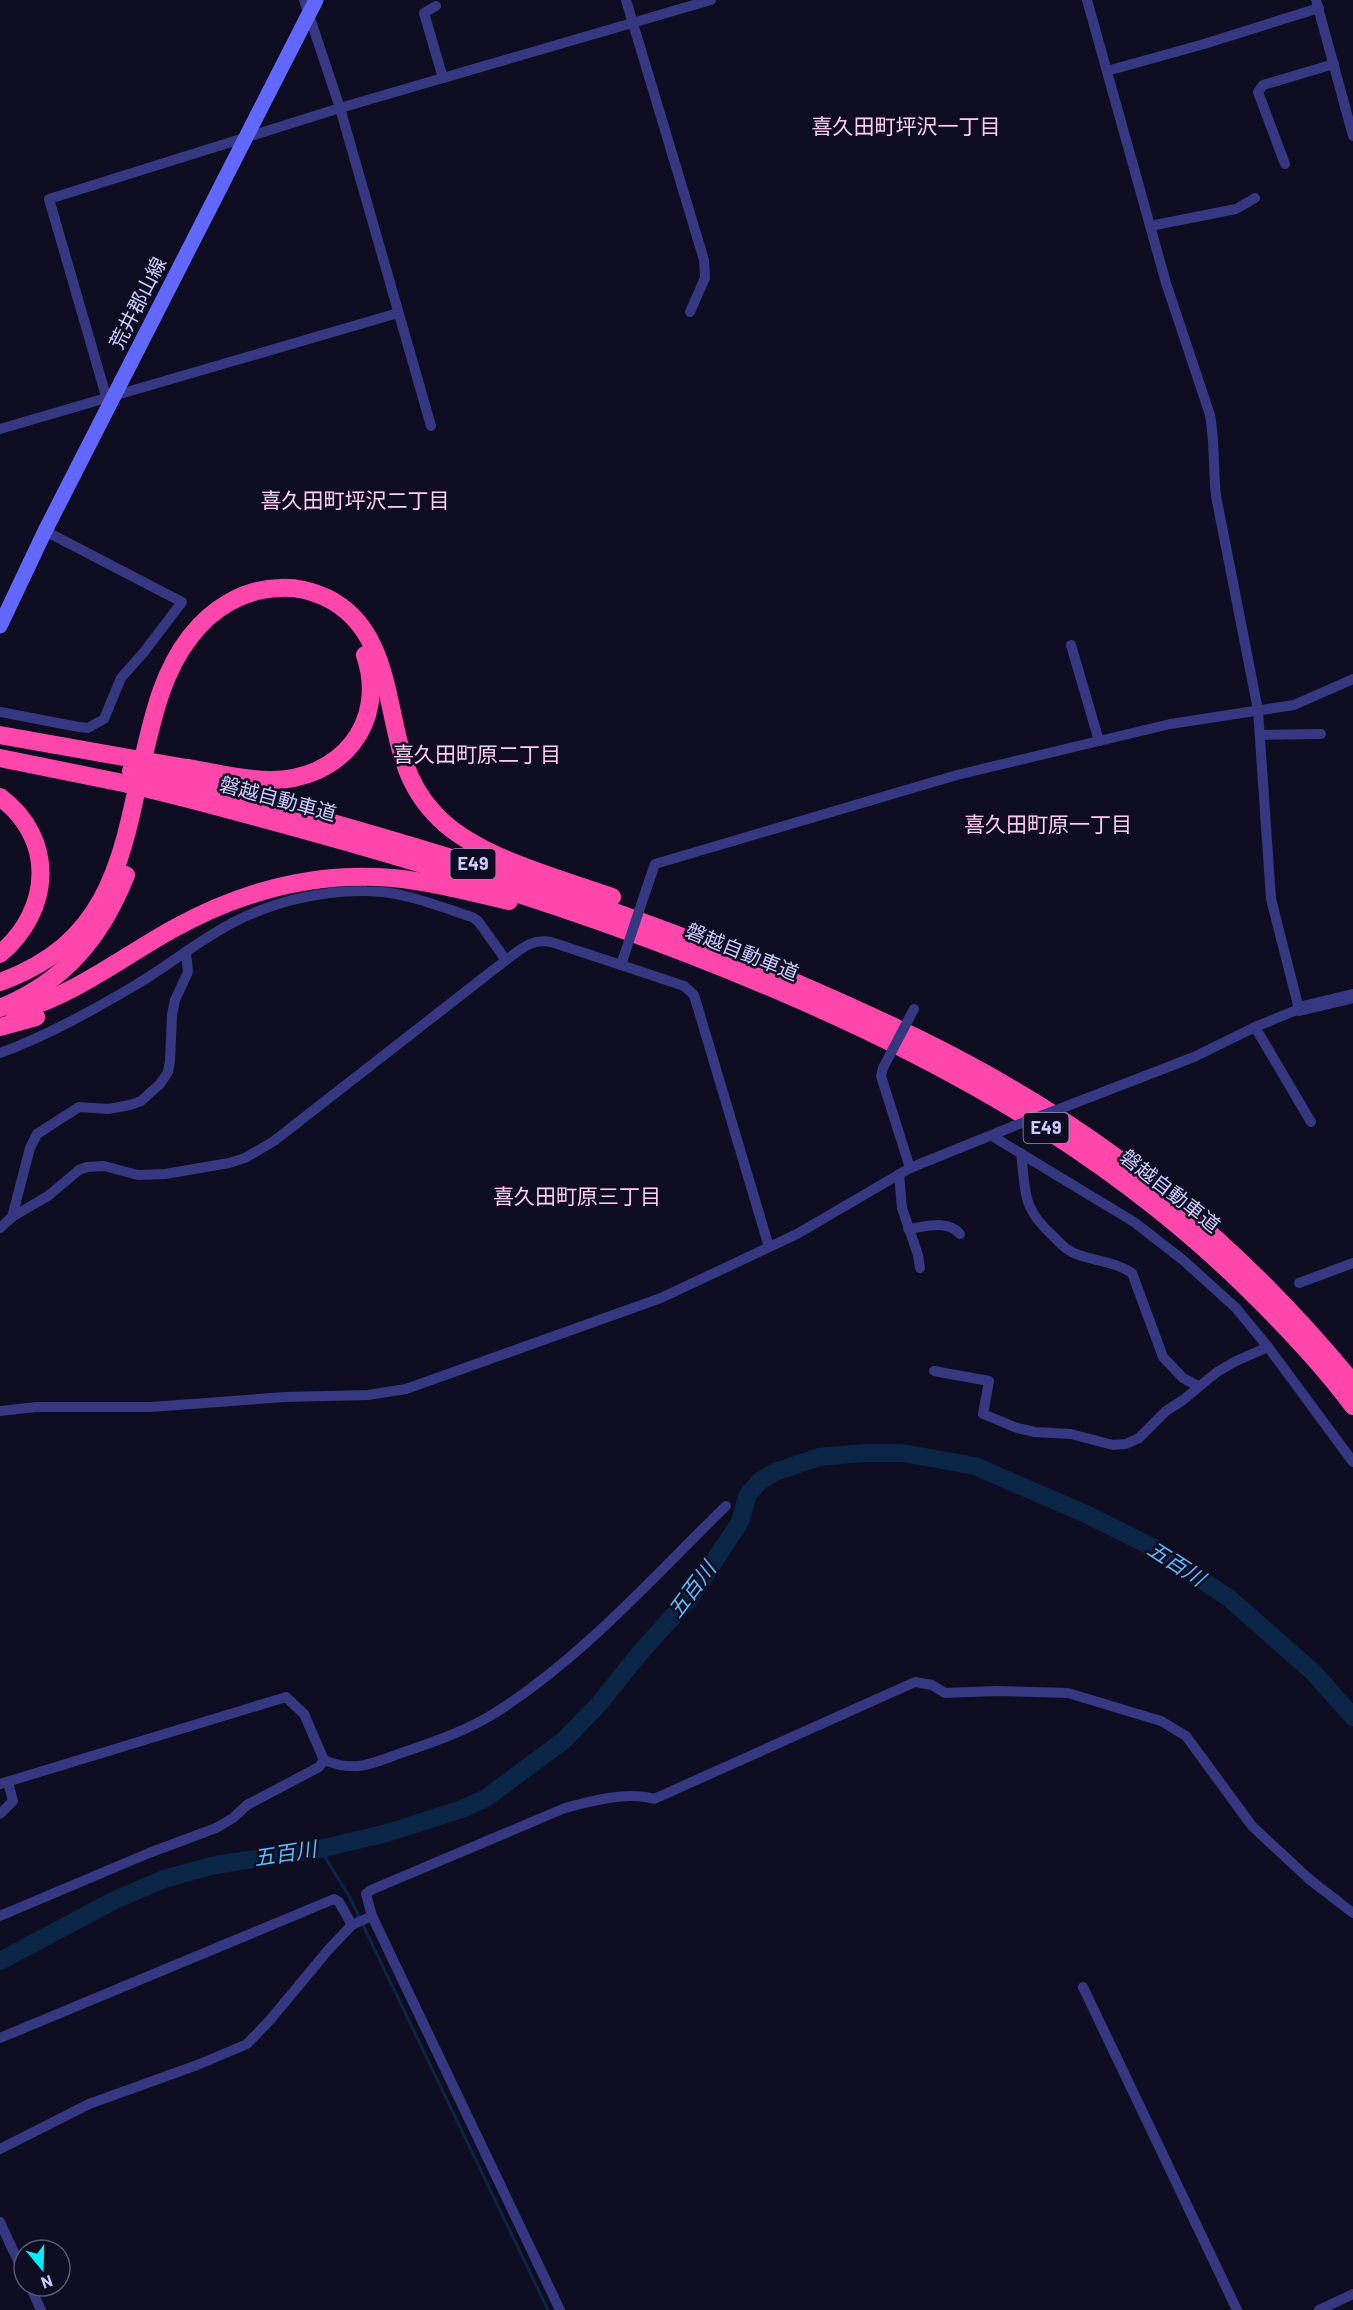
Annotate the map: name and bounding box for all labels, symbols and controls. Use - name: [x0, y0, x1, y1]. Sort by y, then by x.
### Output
- district label: 喜久田町坪沢一丁目: [812, 113, 1001, 138]
- street label: 荒井郡山線: [104, 253, 171, 353]
- district label: 喜久田町坪沢二丁目: [261, 487, 450, 512]
- district label: 喜久田町原二丁目: [393, 741, 561, 766]
- street label: 磐越自動車道: [217, 771, 339, 825]
- district label: 喜久田町原一丁目: [964, 811, 1132, 836]
- road number: E49: [450, 849, 496, 879]
- street label: 磐越自動車道: [682, 917, 803, 985]
- road number: E49: [1024, 1113, 1068, 1143]
- street label: 磐越自動車道: [1116, 1144, 1225, 1237]
- district label: 喜久田町原三丁目: [493, 1183, 661, 1208]
- water label: 五百川: [1144, 1535, 1212, 1591]
- water label: 五百川: [662, 1555, 721, 1622]
- water label: 五百川: [252, 1835, 320, 1870]
- north arrow: [12, 2238, 72, 2298]
- text: N: [39, 2272, 55, 2293]

